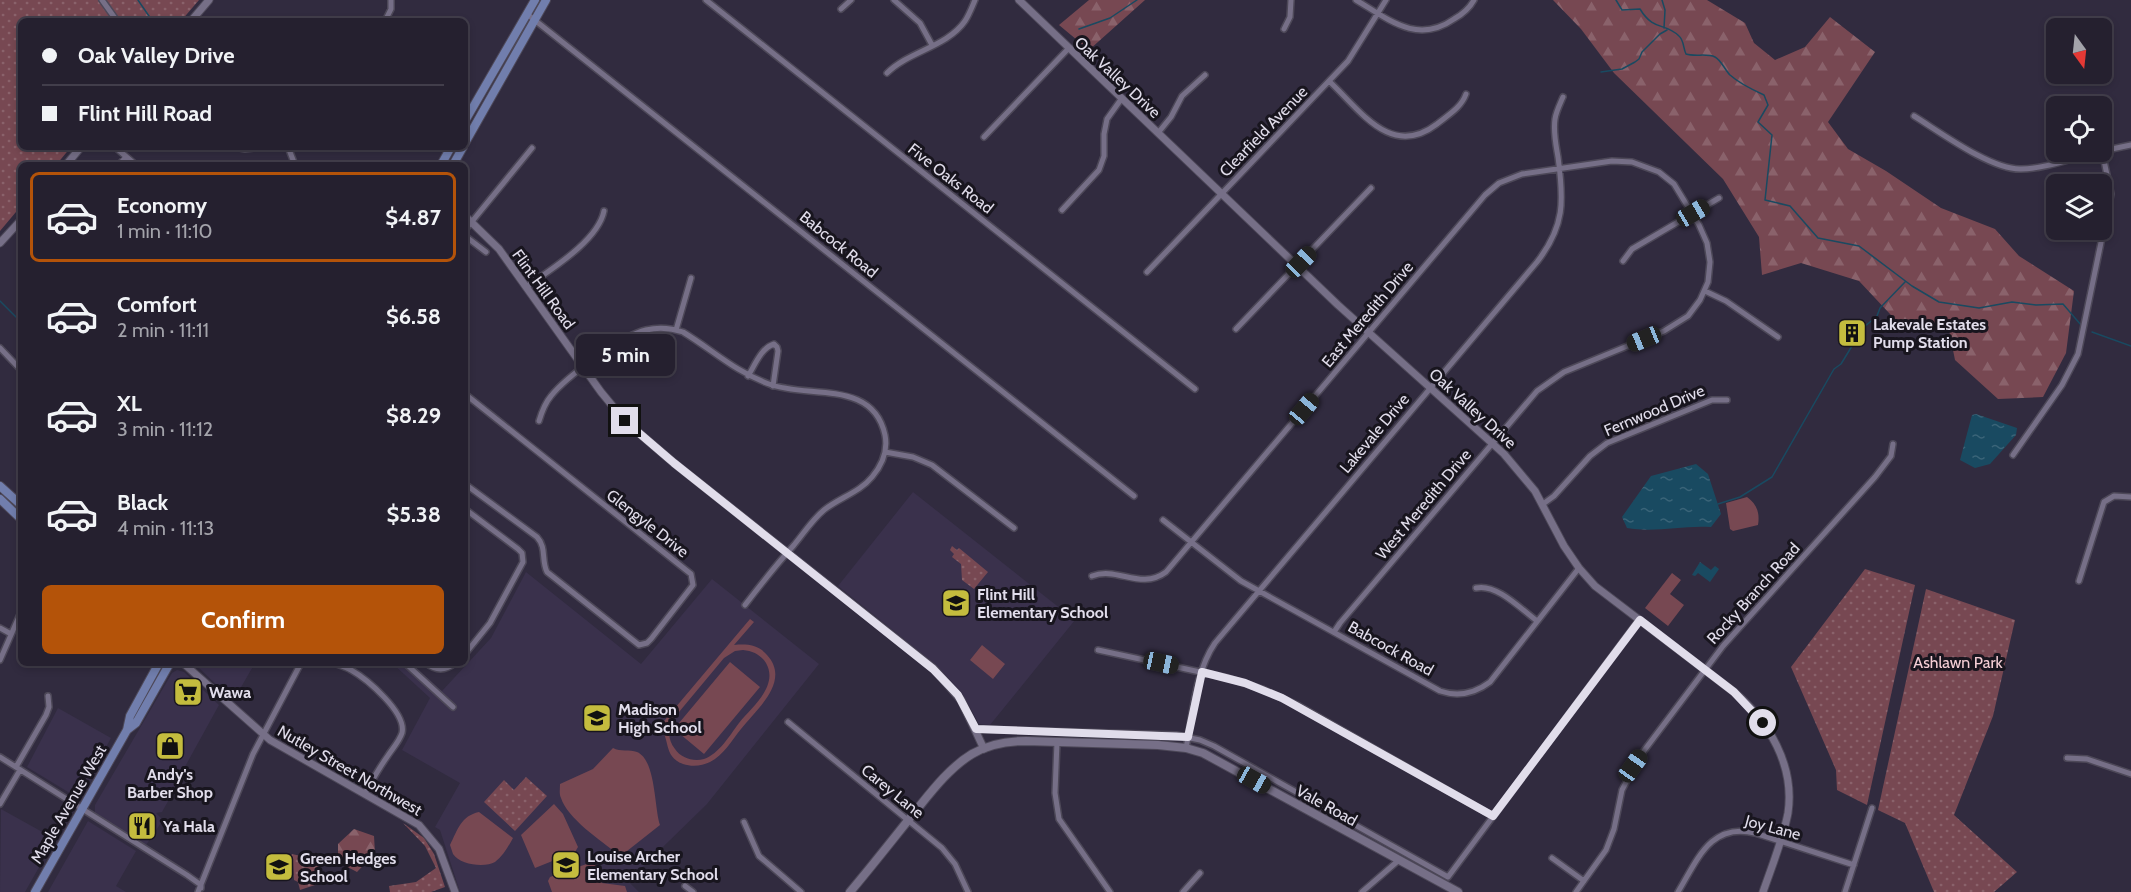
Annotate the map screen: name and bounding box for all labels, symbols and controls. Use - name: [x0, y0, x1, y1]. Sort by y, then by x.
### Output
- north arrow: [2046, 18, 2112, 84]
- map controls: [2046, 18, 2112, 240]
- street label: Oak Valley Drive: [1071, 33, 1165, 122]
- text: Oak Valley Drive: [78, 42, 234, 69]
- street label: Clearfield Avenue: [1215, 82, 1311, 180]
- button: locate: [2046, 96, 2112, 162]
- text: Flint Hill Road: [78, 100, 212, 127]
- street label: Five Oaks Road: [904, 139, 997, 218]
- button: layers: [2046, 174, 2112, 240]
- icon: car: [45, 190, 99, 244]
- text: Economy: [117, 192, 207, 219]
- car: [1673, 196, 1713, 230]
- text: $4.87: [385, 204, 441, 231]
- street label: Babcock Road: [796, 207, 882, 282]
- text: 1 min · 11:10: [117, 219, 212, 243]
- car: [1282, 243, 1320, 281]
- street label: Flint Hill Road: [508, 246, 579, 333]
- street label: East Meredith Drive: [1318, 258, 1417, 371]
- icon: car: [45, 289, 99, 343]
- text: Comfort: [117, 291, 196, 318]
- text: $6.58: [386, 303, 441, 330]
- place label: Lakevale Estates Pump Station: [1873, 315, 1986, 352]
- building icon: Lakevale Estates Pump Station: [1836, 317, 1868, 349]
- text: 2 min · 11:11: [117, 318, 209, 342]
- car: [1624, 324, 1664, 354]
- callout: 5 min: [576, 334, 674, 376]
- text: 5 min: [601, 343, 650, 367]
- street label: Oak Valley Drive: [1425, 364, 1520, 452]
- street label: Fernwood Drive: [1601, 381, 1707, 440]
- icon: car: [45, 388, 99, 442]
- car: [1286, 389, 1322, 429]
- text: XL: [117, 390, 142, 417]
- street label: Lakevale Drive: [1336, 390, 1413, 477]
- text: $8.29: [386, 402, 441, 429]
- route end: [611, 407, 638, 434]
- text: 3 min · 11:12: [117, 417, 213, 441]
- street label: West Meredith Drive: [1372, 445, 1475, 563]
- street label: Glengyle Drive: [603, 485, 693, 561]
- icon: car: [45, 487, 99, 541]
- text: Black: [117, 489, 168, 516]
- text: $5.38: [386, 501, 441, 528]
- text: 4 min · 11:13: [117, 516, 214, 540]
- street label: Rocky Branch Road: [1703, 539, 1804, 648]
- button: Confirm: [42, 585, 444, 654]
- place label: Flint Hill Elementary School: [977, 585, 1108, 622]
- school or university icon: Flint Hill Elementary School: [940, 587, 972, 619]
- street label: Babcock Road: [1345, 617, 1437, 680]
- car: [1142, 650, 1180, 676]
- park label: Ashlawn Park: [1913, 653, 2004, 672]
- supermarket icon: Wawa: [172, 676, 204, 708]
- place label: Wawa: [209, 683, 251, 702]
- place label: Madison High School: [618, 700, 702, 737]
- school or university icon: Madison High School: [581, 702, 613, 734]
- route start: [1749, 709, 1776, 736]
- street label: Nutley Street Northwest: [274, 721, 426, 820]
- shop icon: Andy's Barber Shop: [154, 730, 186, 762]
- street label: Maple Avenue West: [27, 741, 110, 867]
- car: [1615, 746, 1651, 786]
- street label: Carey Lane: [858, 760, 928, 822]
- car: [1234, 763, 1274, 797]
- place label: Andy's Barber Shop: [127, 765, 213, 802]
- street label: Vale Road: [1293, 781, 1361, 830]
- restaurant icon: Ya Hala: [126, 810, 158, 842]
- street label: Joy Lane: [1742, 811, 1803, 844]
- place label: Ya Hala: [162, 817, 215, 836]
- place label: Louise Archer Elementary School: [587, 847, 718, 884]
- place label: Green Hedges School: [300, 849, 397, 886]
- school or university icon: Louise Archer Elementary School: [550, 849, 582, 881]
- school or university icon: Green Hedges School: [263, 851, 295, 883]

